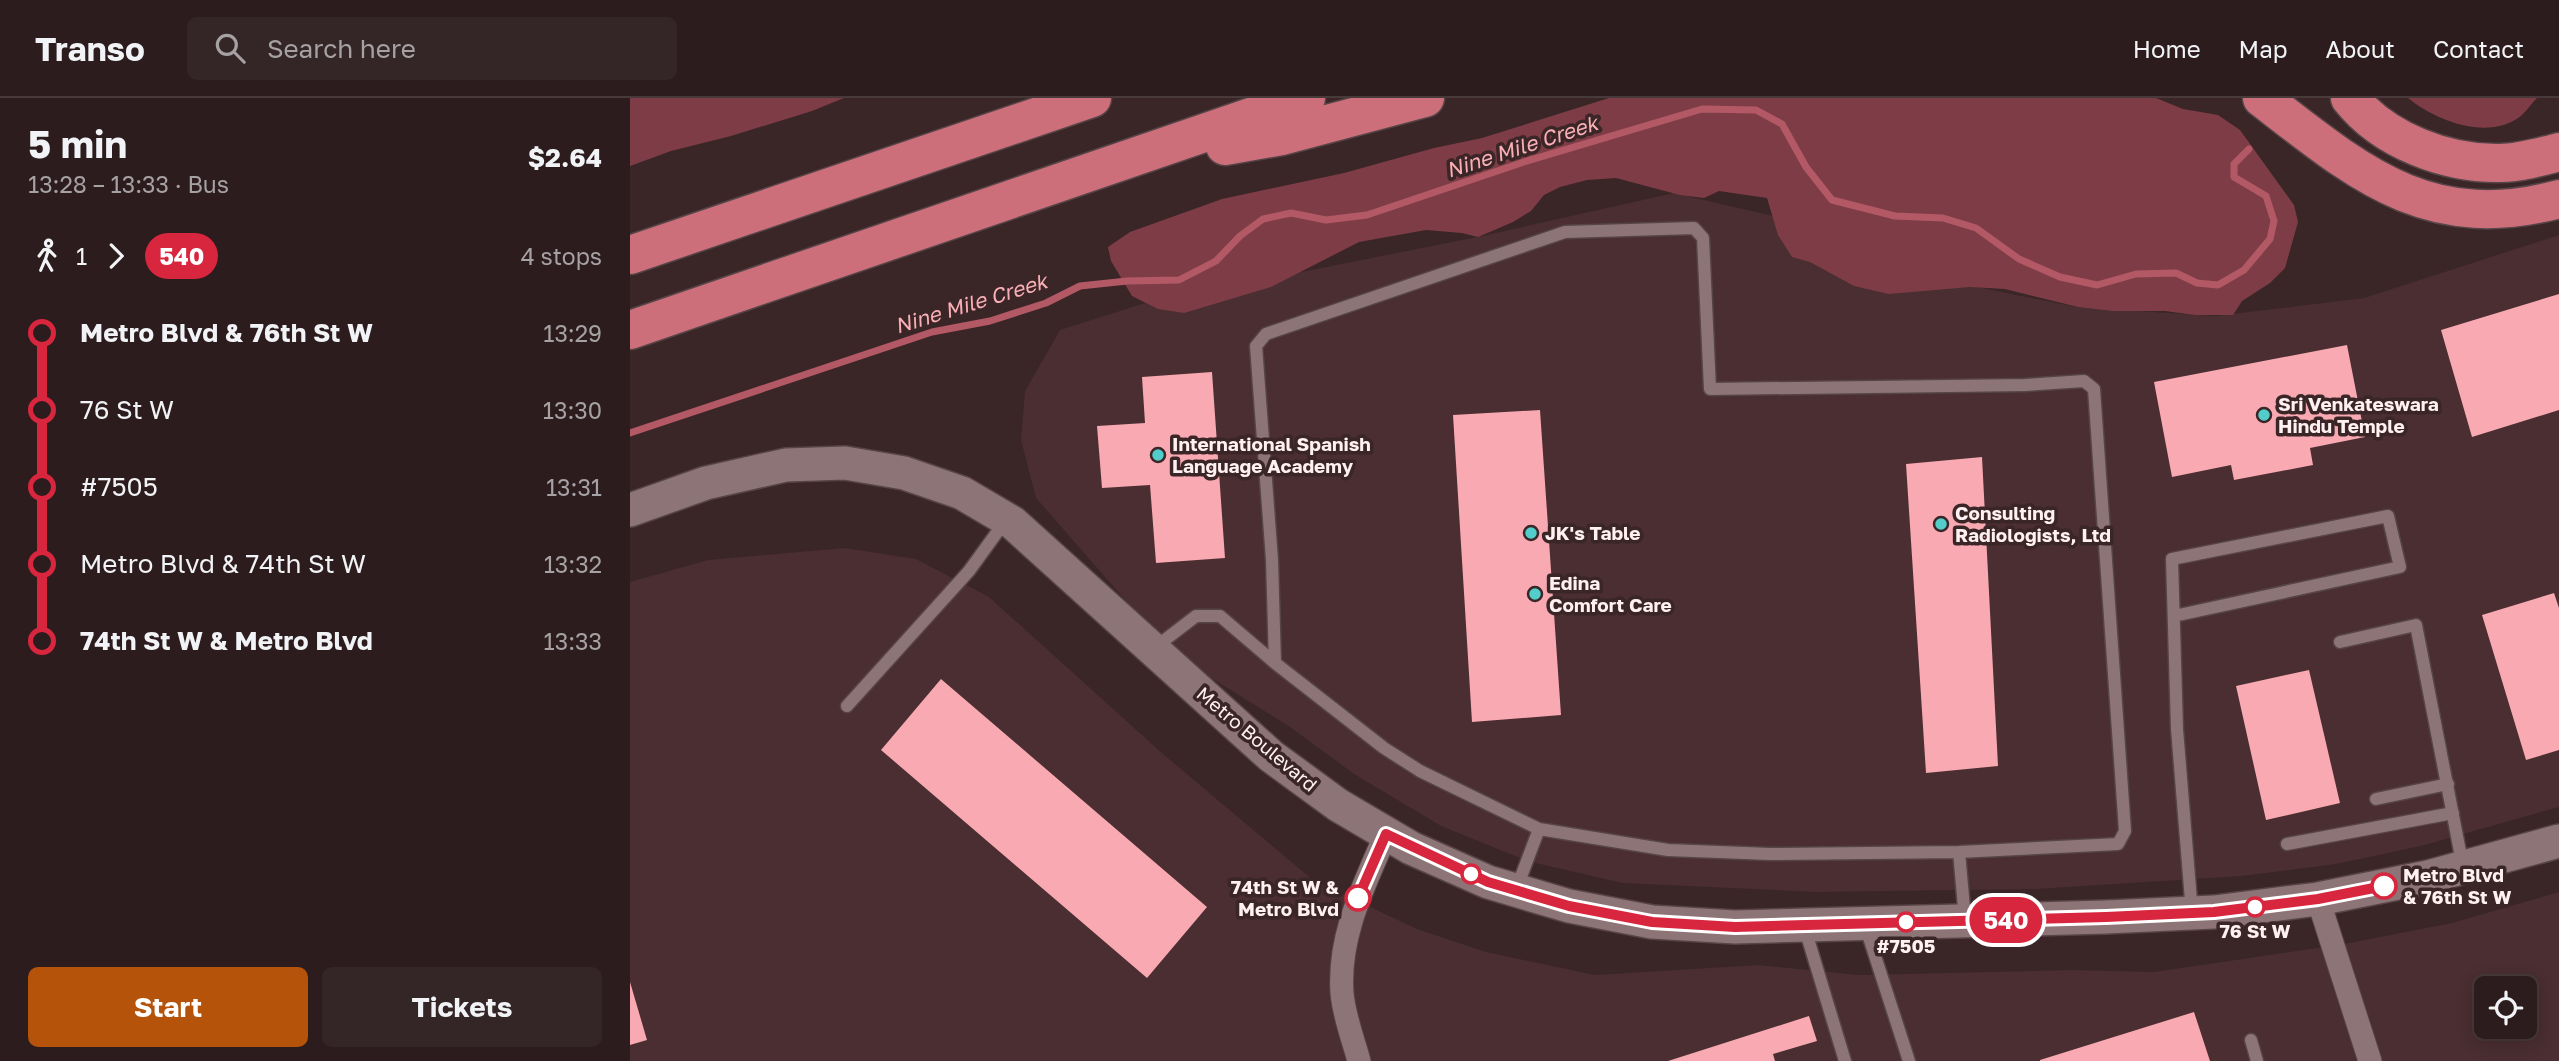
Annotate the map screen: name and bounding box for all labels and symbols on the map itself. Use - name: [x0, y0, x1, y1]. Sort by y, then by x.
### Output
- water label: Nine Mile Creek: [1443, 109, 1603, 183]
- water label: Nine Mile Creek: [891, 267, 1052, 339]
- place label: Sri Venkateswara Hindu Temple: [2278, 392, 2439, 437]
- marker: Sri Venkateswara Hindu Temple: [2256, 407, 2272, 423]
- place label: International Spanish Language Academy: [1172, 432, 1371, 477]
- marker: International Spanish Language Academy: [1150, 447, 1166, 463]
- place label: Consulting Radiologists, Ltd: [1955, 501, 2111, 546]
- marker: Consulting Radiologists, Ltd: [1933, 516, 1949, 532]
- place label: JK's Table: [1545, 521, 1641, 544]
- marker: JK's Table: [1523, 525, 1539, 541]
- place label: Edina Comfort Care: [1549, 571, 1672, 616]
- marker: Edina Comfort Care: [1527, 586, 1543, 602]
- street label: Metro Boulevard: [1192, 682, 1322, 796]
- place label: Metro Blvd & 76th St W: [2403, 863, 2511, 908]
- unlabelled marker: [1461, 864, 1481, 884]
- marker: Metro Blvd & 76th St W: [2371, 873, 2397, 899]
- place label: 74th St W & Metro Blvd: [1231, 875, 1339, 920]
- marker: 74th St W & Metro Blvd: [1345, 885, 1371, 911]
- line badge: 540: [1966, 897, 2046, 943]
- marker: 76 St W: [2245, 897, 2265, 917]
- marker: #7505: [1896, 912, 1916, 932]
- place label: 76 St W: [2219, 919, 2291, 942]
- place label: #7505: [1877, 934, 1935, 957]

